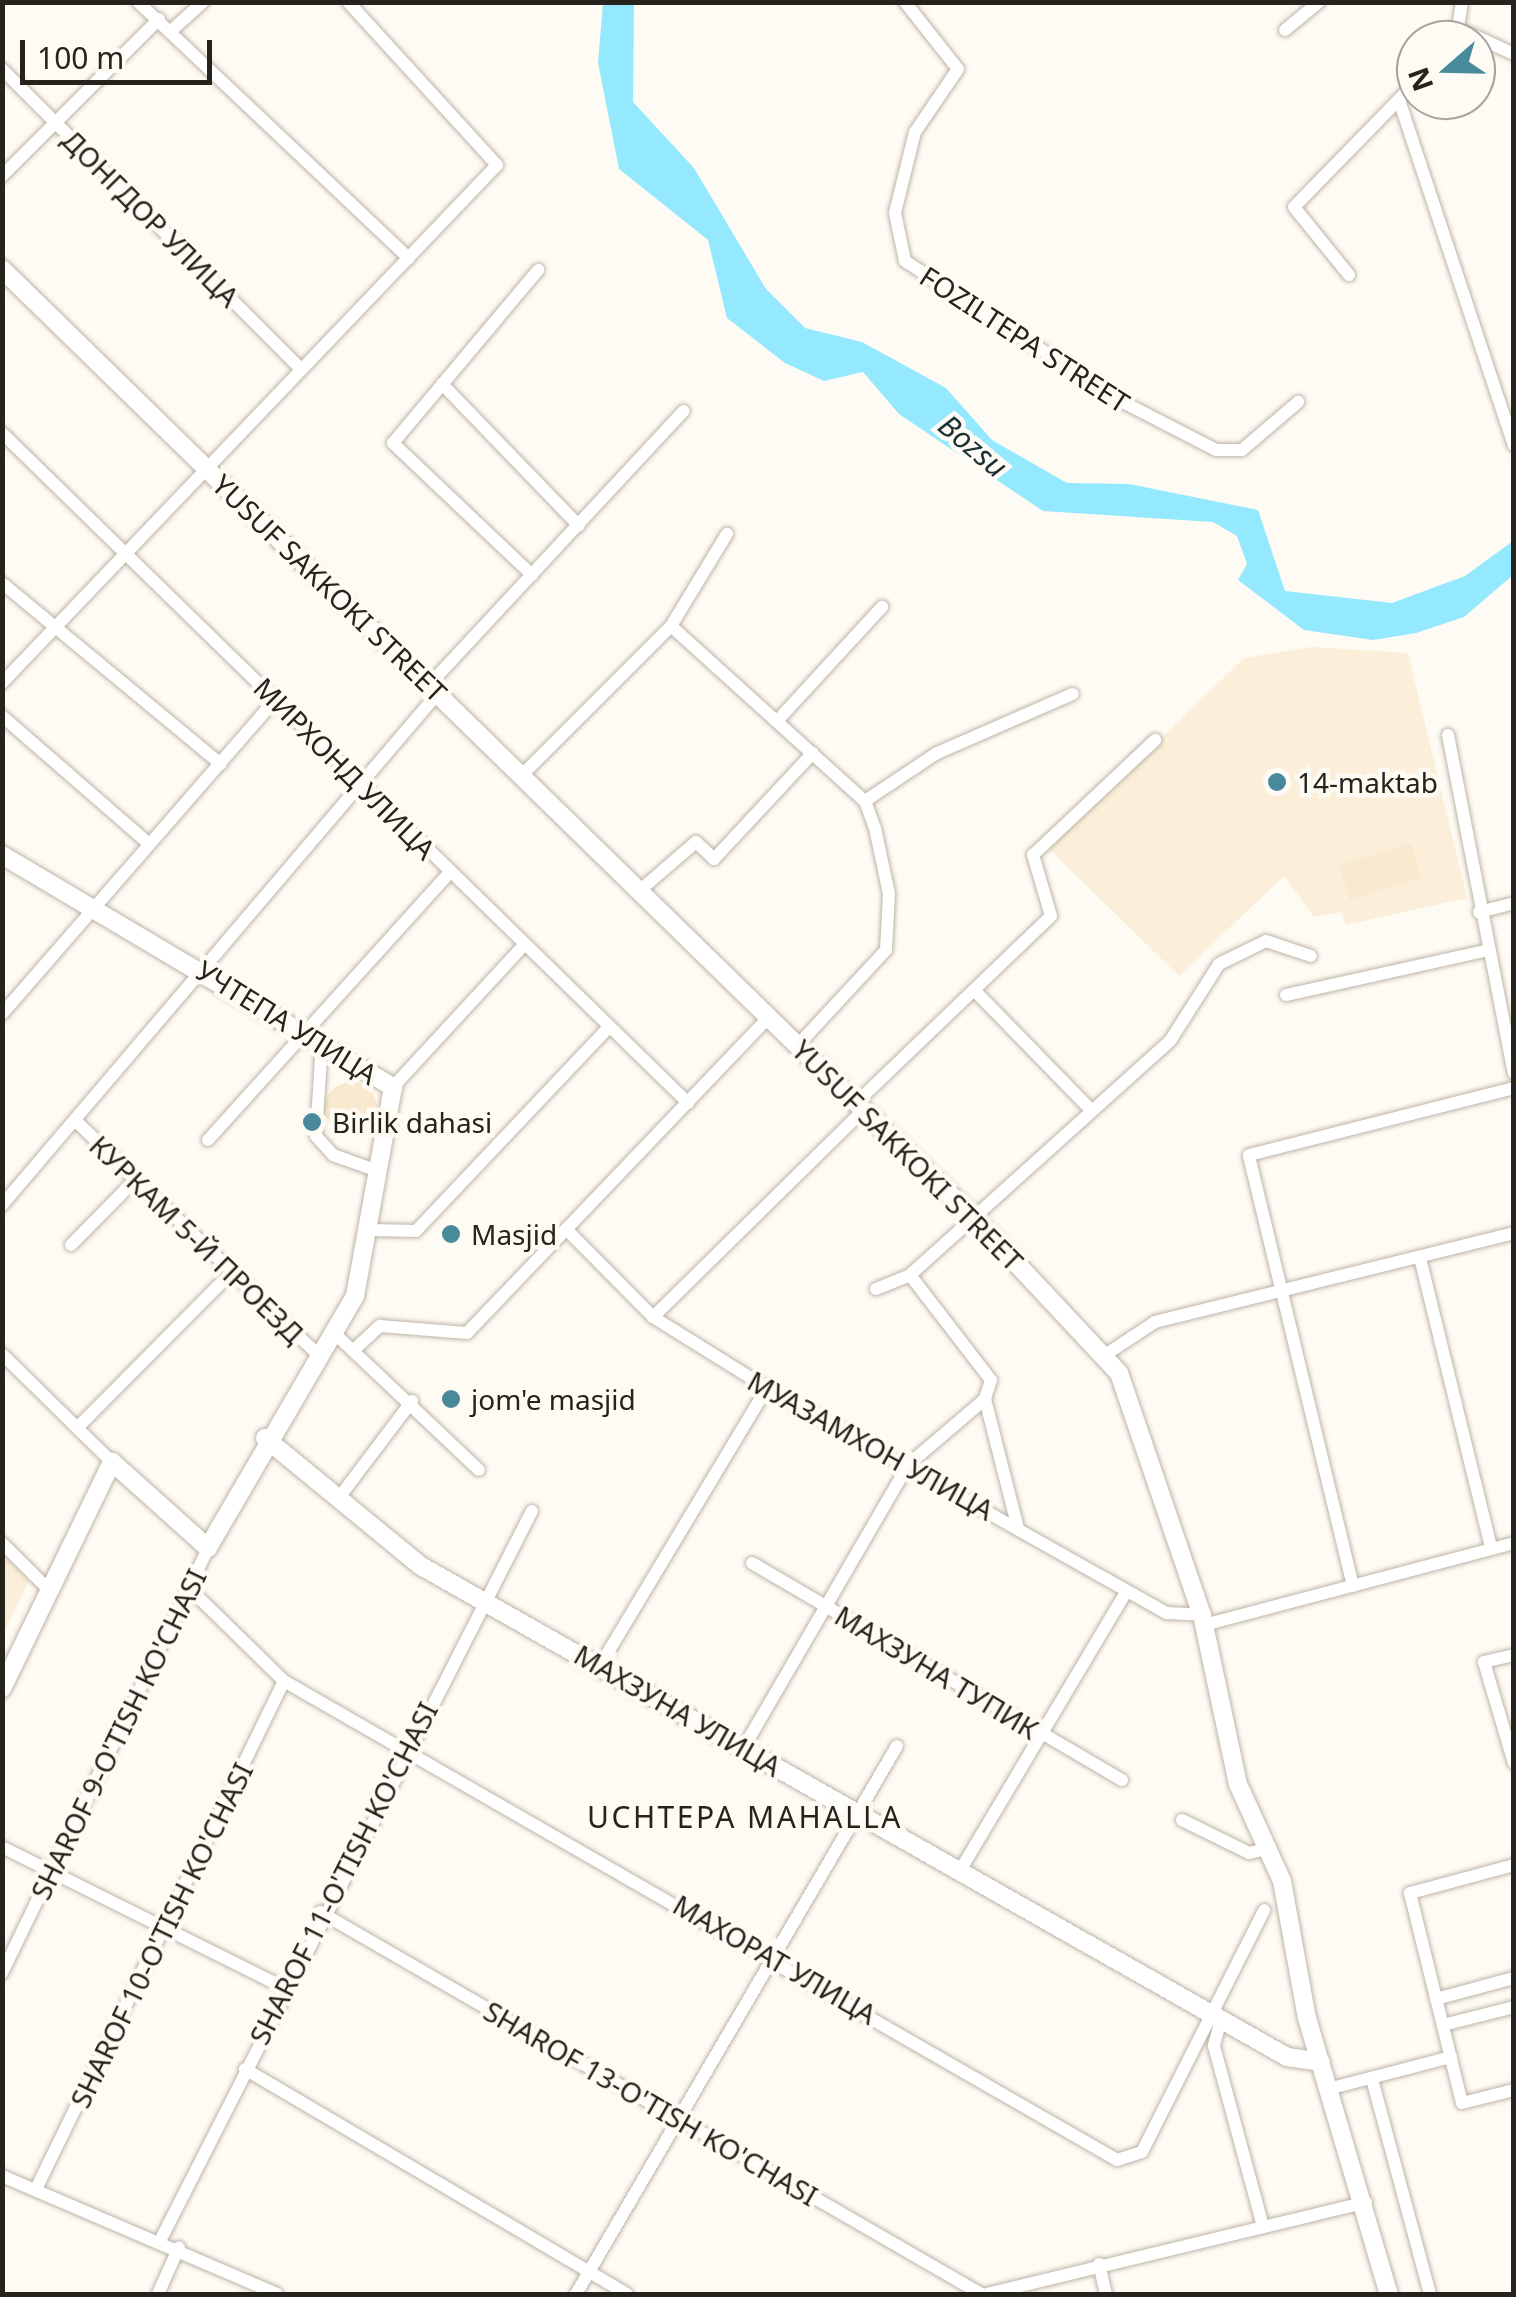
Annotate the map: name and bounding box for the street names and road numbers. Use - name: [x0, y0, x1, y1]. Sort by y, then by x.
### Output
- street label: ДОНГДОР УЛИЦА: [56, 123, 246, 313]
- street label: FOZILTEPA STREET: [914, 259, 1136, 419]
- street label: YUSUF SAKKOKI STREET: [206, 467, 454, 709]
- street label: МИРХОНД УЛИЦА: [247, 670, 443, 866]
- street label: УЧТЕПА УЛИЦА: [190, 953, 384, 1091]
- street label: YUSUF SAKKOKI STREET: [786, 1033, 1030, 1277]
- street label: КУРКАМ 5-Й ПРОЕЗД: [83, 1128, 311, 1350]
- street label: МУАЗАМХОН УЛИЦА: [742, 1363, 1000, 1527]
- street label: SHAROF 9-O'TISH KO'CHASI: [23, 1563, 213, 1905]
- street label: МАХЗУНА ТУПИК: [829, 1598, 1045, 1746]
- street label: МАХЗУНА УЛИЦА: [569, 1637, 787, 1783]
- street label: SHAROF 11-O'TISH KO'CHASI: [242, 1696, 444, 2050]
- street label: SHAROF 10-O'TISH KO'CHASI: [63, 1757, 259, 2113]
- street label: МАХОРАТ УЛИЦА: [668, 1887, 882, 2031]
- street label: SHAROF 13-O'TISH KO'CHASI: [478, 1994, 824, 2212]

